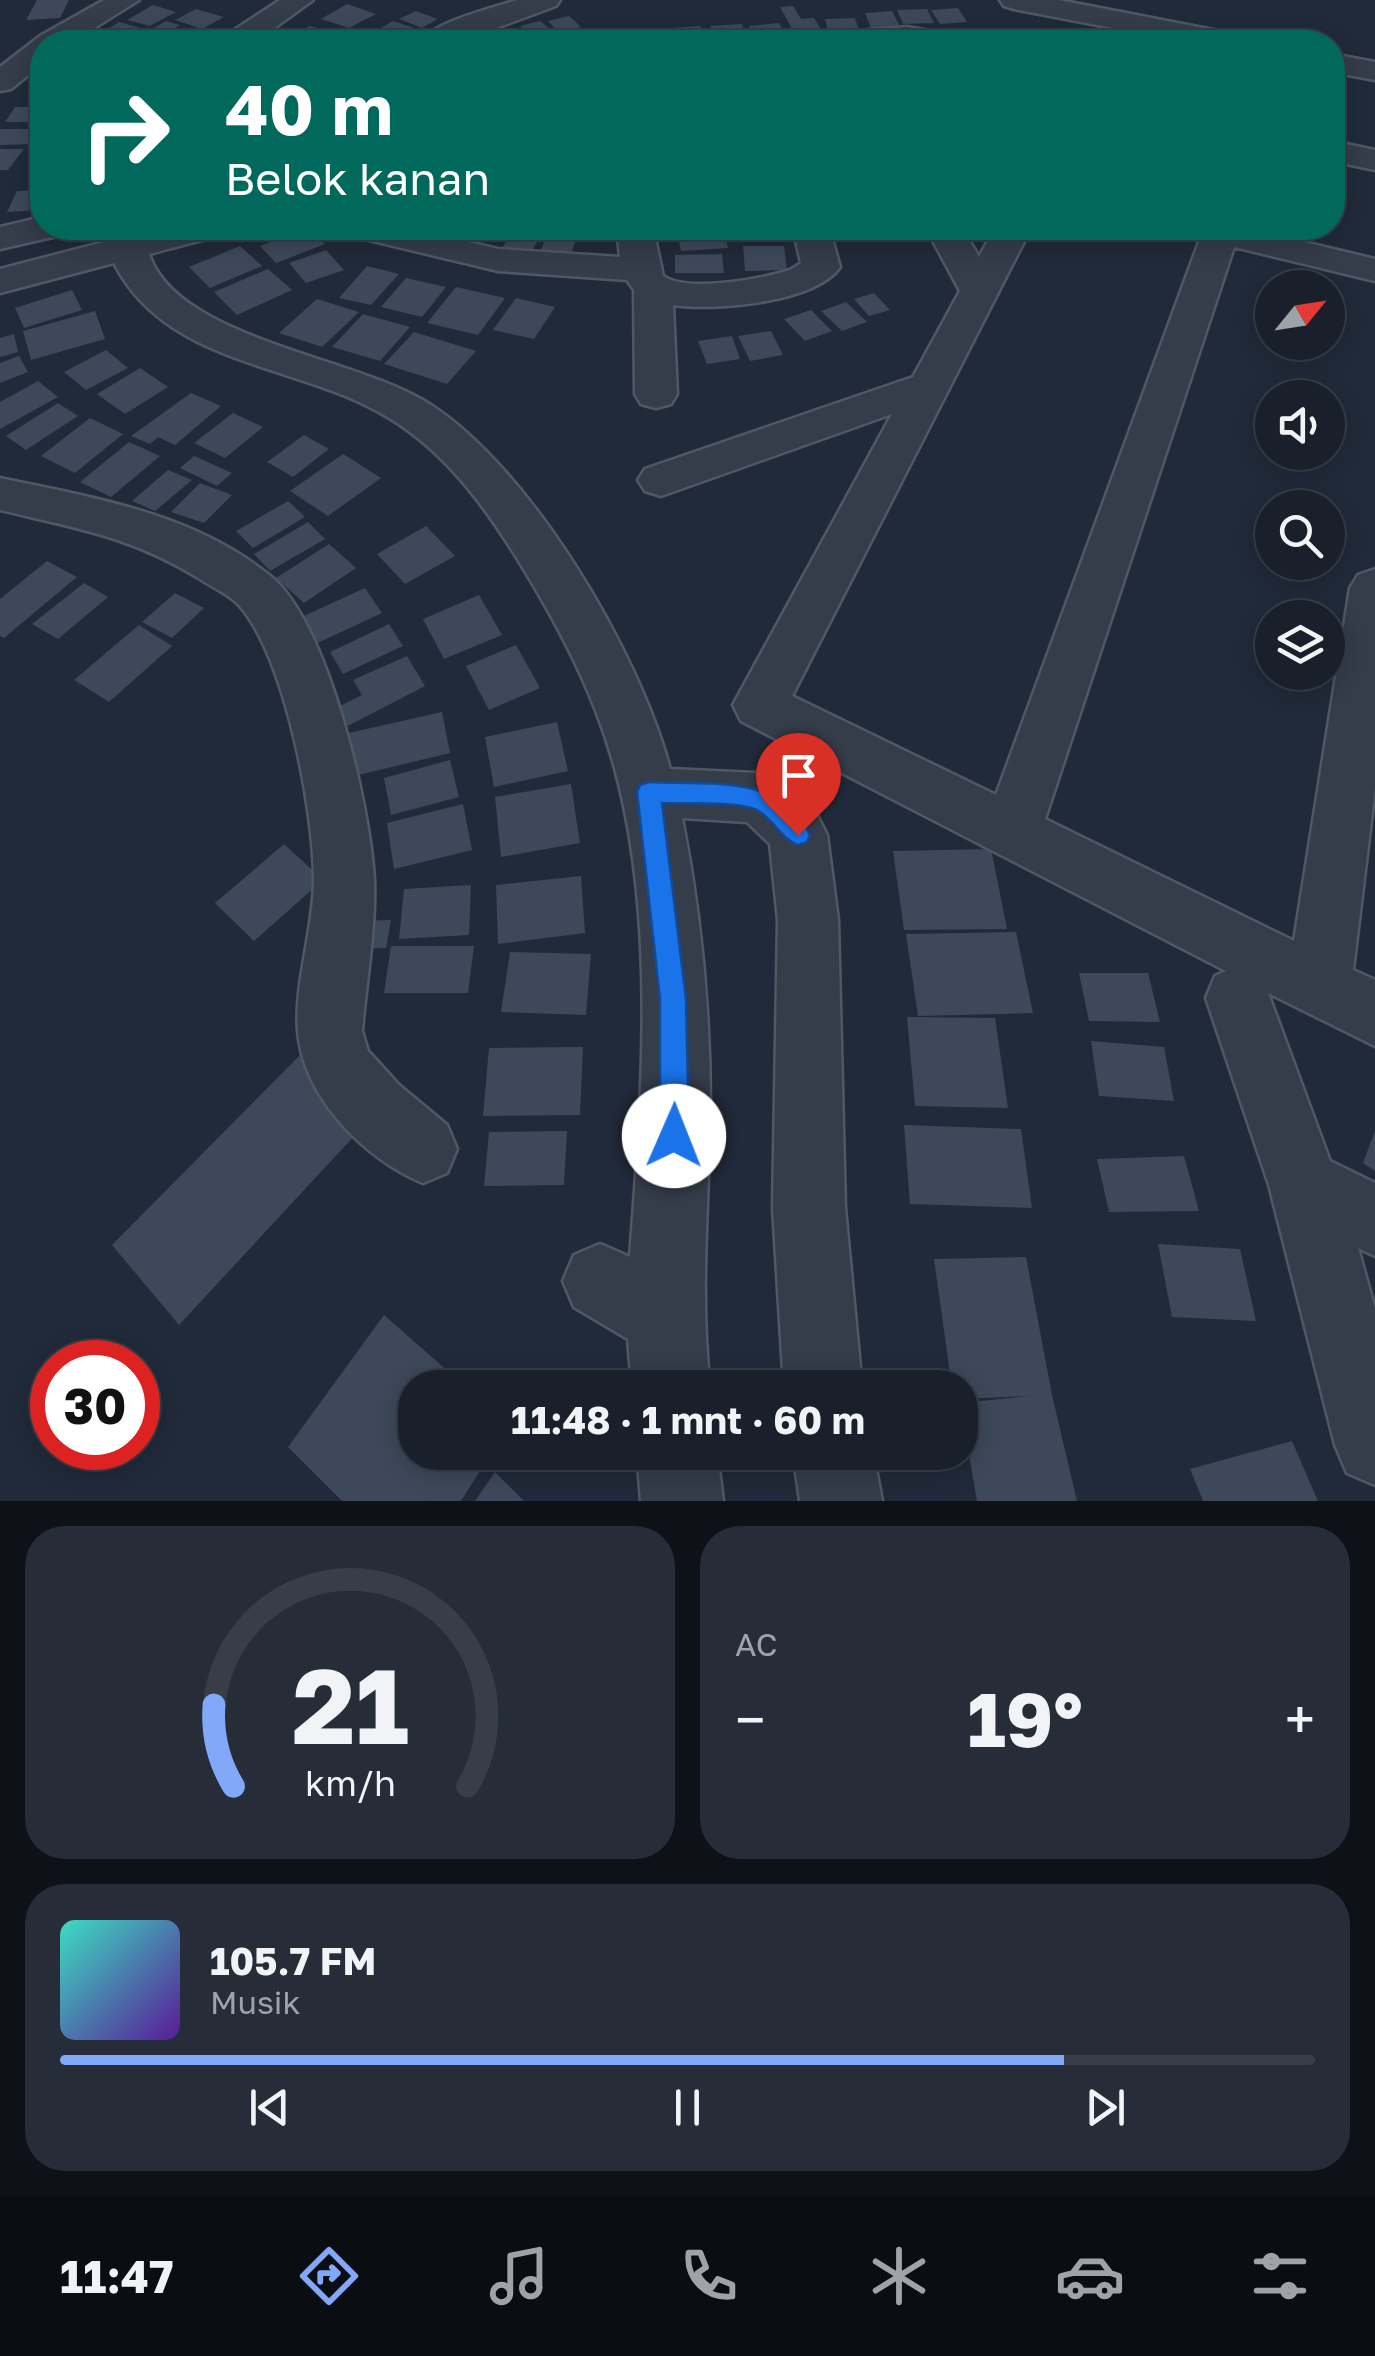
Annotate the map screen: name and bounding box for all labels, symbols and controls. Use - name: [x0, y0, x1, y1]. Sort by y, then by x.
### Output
- text: 40 m: [225, 66, 393, 150]
- icon: right: [60, 70, 190, 200]
- text: Belok kanan: [225, 151, 490, 205]
- north arrow: [1255, 270, 1345, 360]
- map controls: [1255, 270, 1345, 690]
- button: sound: [1255, 380, 1345, 470]
- button: search: [1255, 490, 1345, 580]
- button: layers: [1255, 600, 1345, 690]
- pin: [756, 733, 841, 836]
- icon: arrive: [771, 748, 826, 803]
- position arrow: [622, 1084, 726, 1188]
- speed limit sign: 30: [30, 1340, 160, 1470]
- text: 11:48 · 1 mnt · 60 m: [511, 1397, 865, 1442]
- text: AC: [735, 1625, 778, 1663]
- text: 21: [291, 1642, 409, 1767]
- text: 19°: [967, 1673, 1083, 1764]
- text: −: [735, 1686, 765, 1752]
- text: +: [1285, 1686, 1315, 1752]
- text: km/h: [305, 1761, 395, 1804]
- text: 105.7 FM: [210, 1938, 376, 1983]
- text: Musik: [210, 1983, 301, 2021]
- icon: previous: [242, 2080, 297, 2135]
- icon: pause: [660, 2080, 715, 2135]
- icon: next: [1078, 2080, 1133, 2135]
- icon: directions: [294, 2241, 364, 2311]
- icon: music: [484, 2241, 554, 2311]
- icon: phone: [674, 2241, 744, 2311]
- icon: climate: [864, 2241, 934, 2311]
- icon: car: [1055, 2241, 1125, 2311]
- icon: filters: [1245, 2241, 1315, 2311]
- text: 11:47: [60, 2249, 174, 2303]

